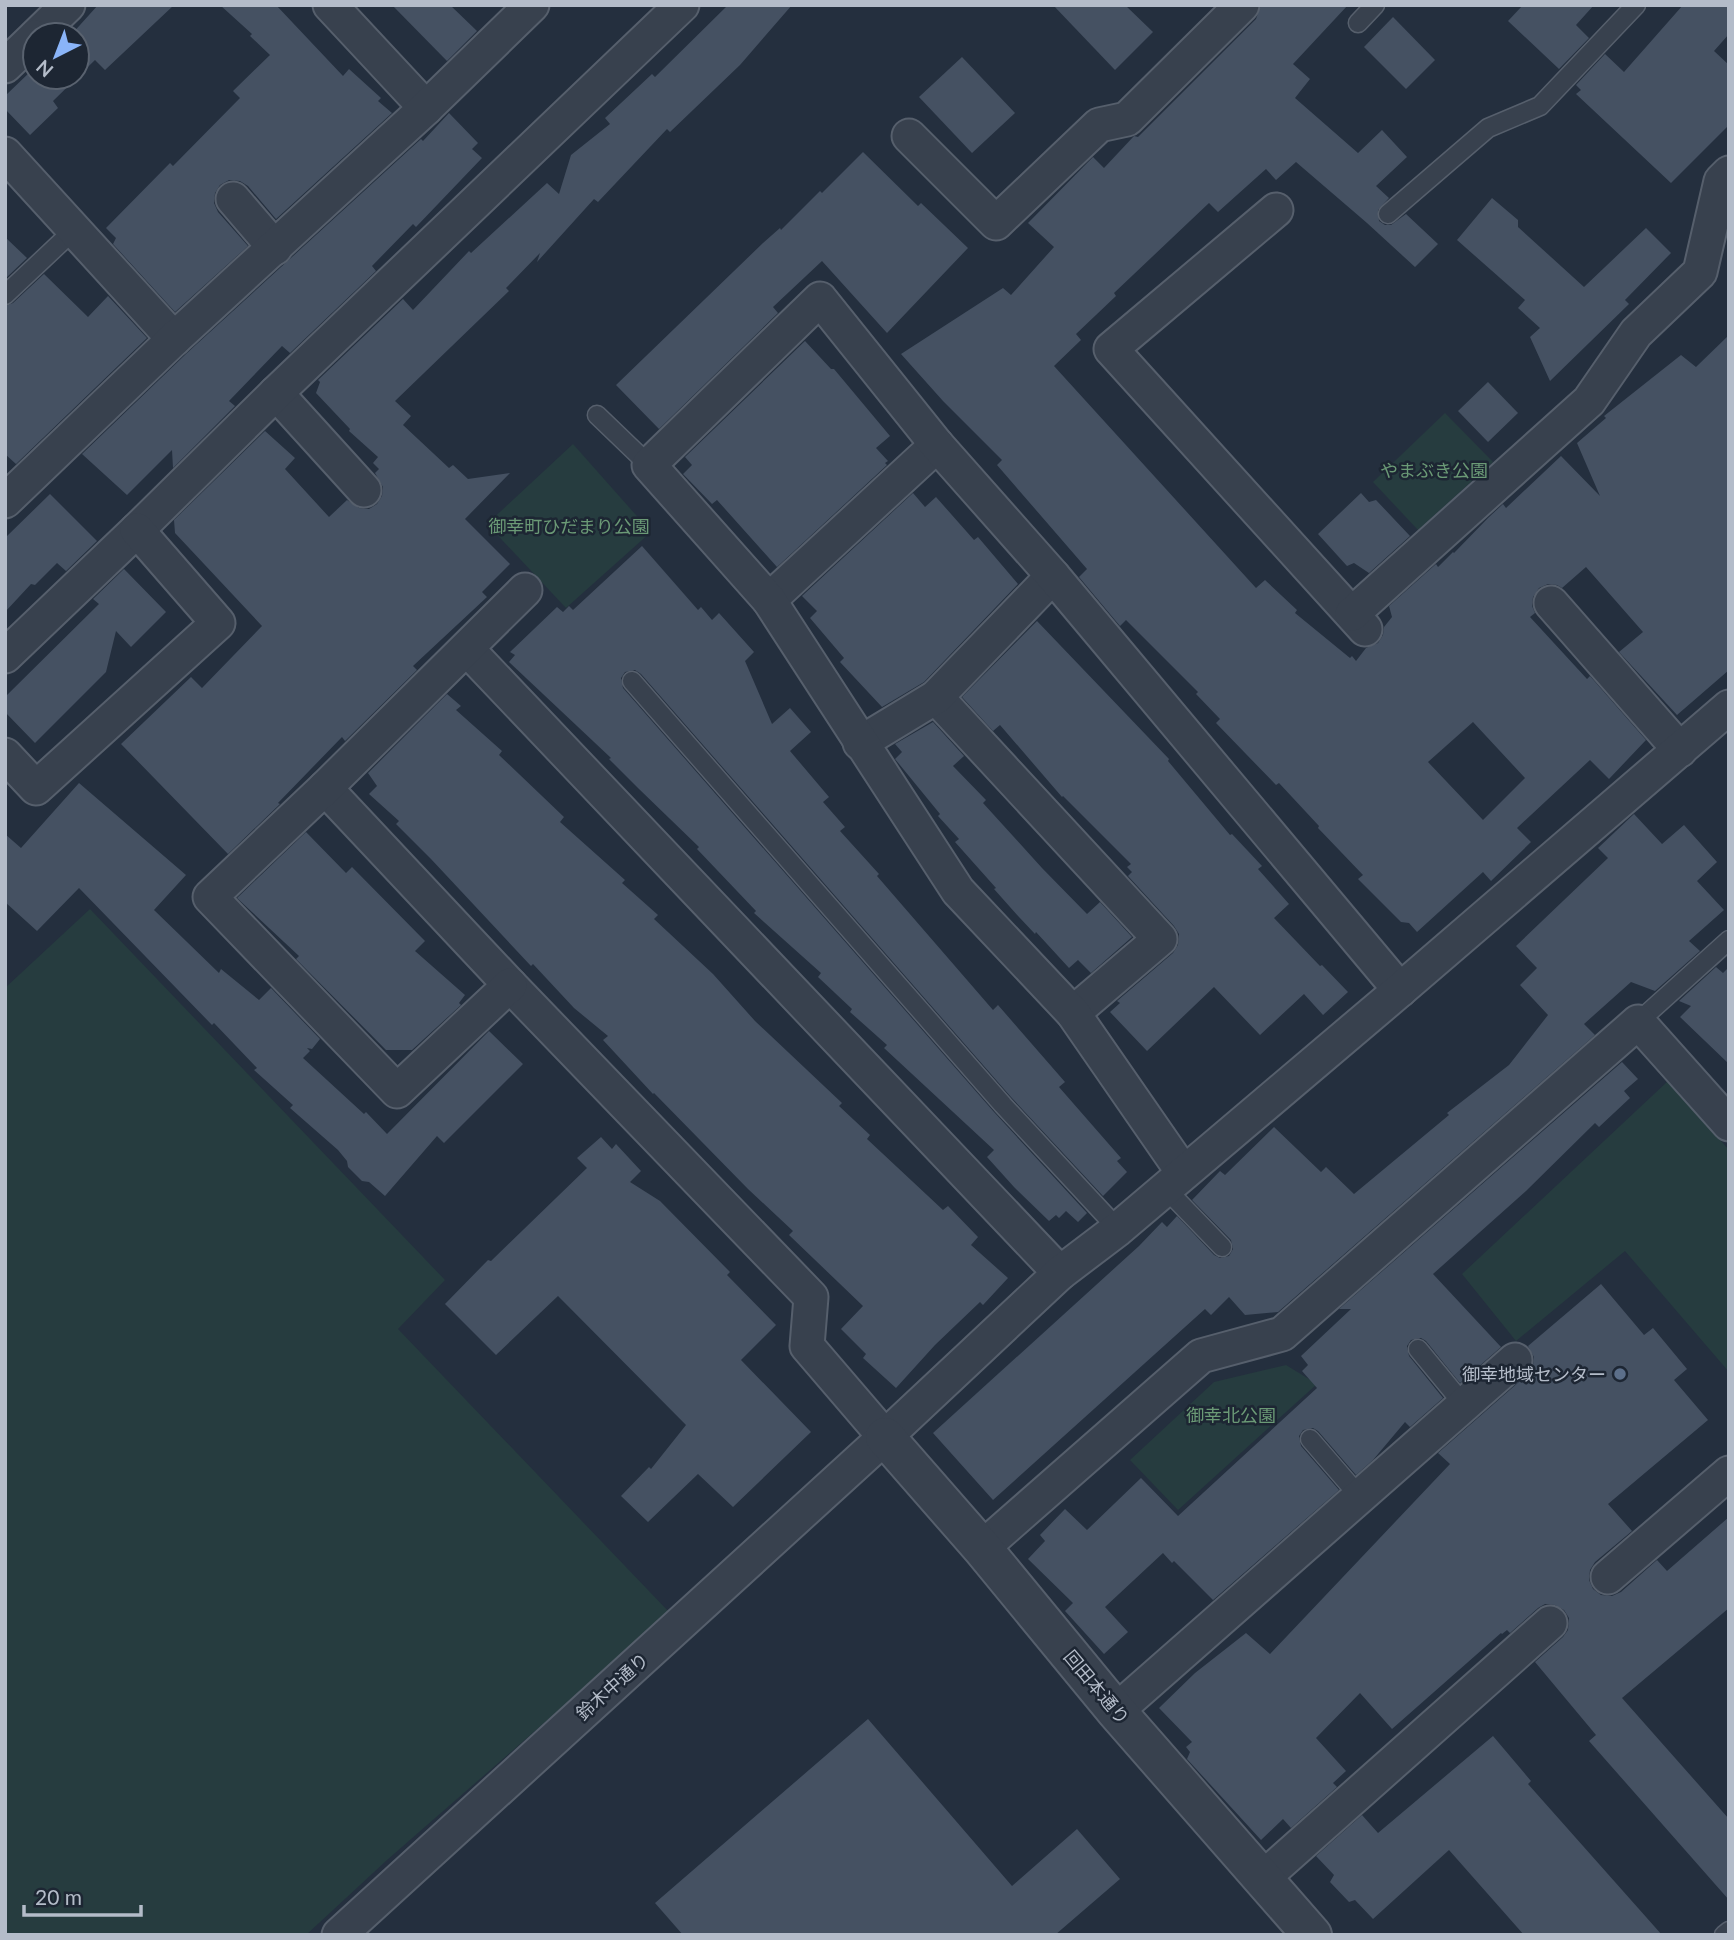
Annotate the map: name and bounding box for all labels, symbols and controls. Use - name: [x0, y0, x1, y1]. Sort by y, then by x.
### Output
- north arrow: [21, 21, 91, 91]
- text: N: [31, 56, 57, 82]
- park label: やまぶき公園: [1380, 459, 1488, 481]
- park label: 御幸町ひだまり公園: [488, 515, 650, 537]
- place label: 御幸地域センター: [1462, 1363, 1606, 1385]
- marker: 御幸地域センター: [1612, 1366, 1628, 1382]
- park label: 御幸北公園: [1186, 1404, 1276, 1426]
- street label: 回田本通り: [1060, 1645, 1134, 1729]
- street label: 鈴木中通り: [571, 1648, 653, 1724]
- scale bar: [24, 1874, 142, 1918]
- text: 20 m: [35, 1884, 82, 1909]

